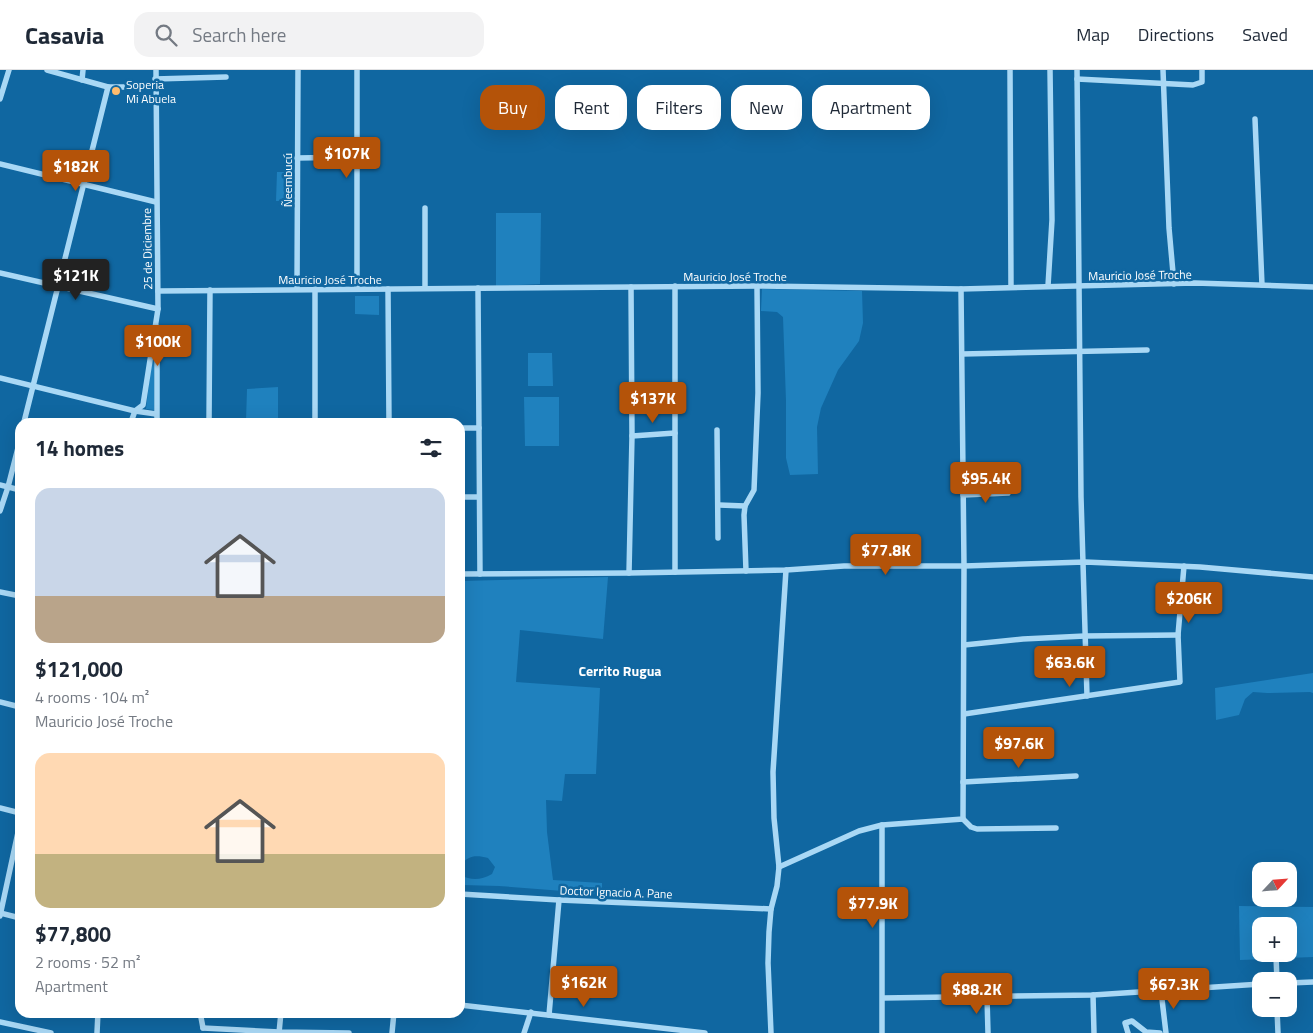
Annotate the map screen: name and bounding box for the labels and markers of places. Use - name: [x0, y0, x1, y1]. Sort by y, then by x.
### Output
- place label: Soperia Mi Abuela: [126, 75, 176, 108]
- marker: Soperia Mi Abuela: [110, 85, 122, 97]
- pin: $107K: [312, 136, 382, 179]
- pin: $182K: [41, 150, 111, 192]
- pin: $121K: [41, 258, 111, 301]
- pin: $100K: [123, 324, 193, 367]
- pin: $137K: [618, 382, 688, 424]
- pin: $95.4K: [945, 462, 1027, 504]
- pin: $77.8K: [845, 534, 927, 576]
- pin: $206K: [1154, 582, 1224, 624]
- pin: $63.6K: [1029, 646, 1111, 688]
- pin: $97.6K: [978, 726, 1060, 769]
- pin: $77.9K: [832, 886, 914, 929]
- pin: $162K: [549, 966, 619, 1008]
- pin: $67.3K: [1133, 968, 1215, 1010]
- pin: $88.2K: [936, 972, 1018, 1015]

